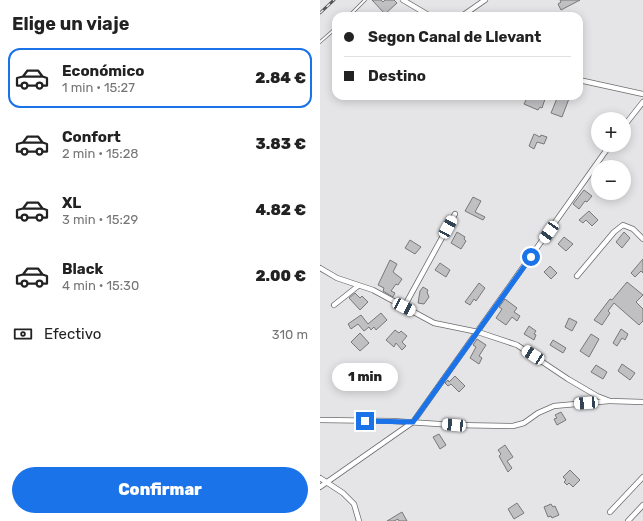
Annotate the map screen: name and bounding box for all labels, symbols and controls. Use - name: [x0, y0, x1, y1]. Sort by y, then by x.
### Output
- text: Elige un viaje: [12, 13, 129, 35]
- text: Segon Canal de Llevant: [368, 28, 541, 46]
- icon: car: [14, 60, 50, 96]
- text: Económico: [62, 62, 144, 80]
- text: Destino: [368, 67, 426, 85]
- text: 2.84 €: [255, 69, 306, 87]
- text: 1 min · 15:27: [62, 80, 135, 95]
- map controls: [591, 112, 631, 200]
- button: +: [591, 112, 631, 152]
- icon: car: [14, 126, 50, 162]
- text: Confort: [62, 128, 121, 146]
- text: 3.83 €: [256, 135, 306, 153]
- text: 2 min · 15:28: [62, 146, 139, 161]
- button: −: [591, 160, 631, 200]
- icon: car: [14, 192, 50, 228]
- text: XL: [62, 194, 81, 212]
- text: 4.82 €: [255, 201, 306, 219]
- text: 3 min · 15:29: [62, 212, 138, 227]
- car: [437, 214, 459, 240]
- car: [537, 219, 561, 245]
- route start: [522, 248, 540, 266]
- icon: car: [14, 258, 50, 294]
- text: Black: [62, 260, 103, 278]
- text: 2.00 €: [255, 267, 306, 285]
- text: 4 min · 15:30: [62, 278, 139, 293]
- car: [391, 296, 417, 318]
- icon: cash: [12, 323, 34, 345]
- text: Efectivo: [44, 325, 101, 343]
- text: 310 m: [272, 327, 308, 342]
- car: [520, 343, 546, 367]
- callout: 1 min: [332, 363, 398, 391]
- text: 1 min: [348, 369, 382, 384]
- car: [574, 396, 598, 410]
- route end: [356, 412, 374, 430]
- car: [442, 418, 466, 432]
- button: Confirmar: [12, 467, 308, 513]

